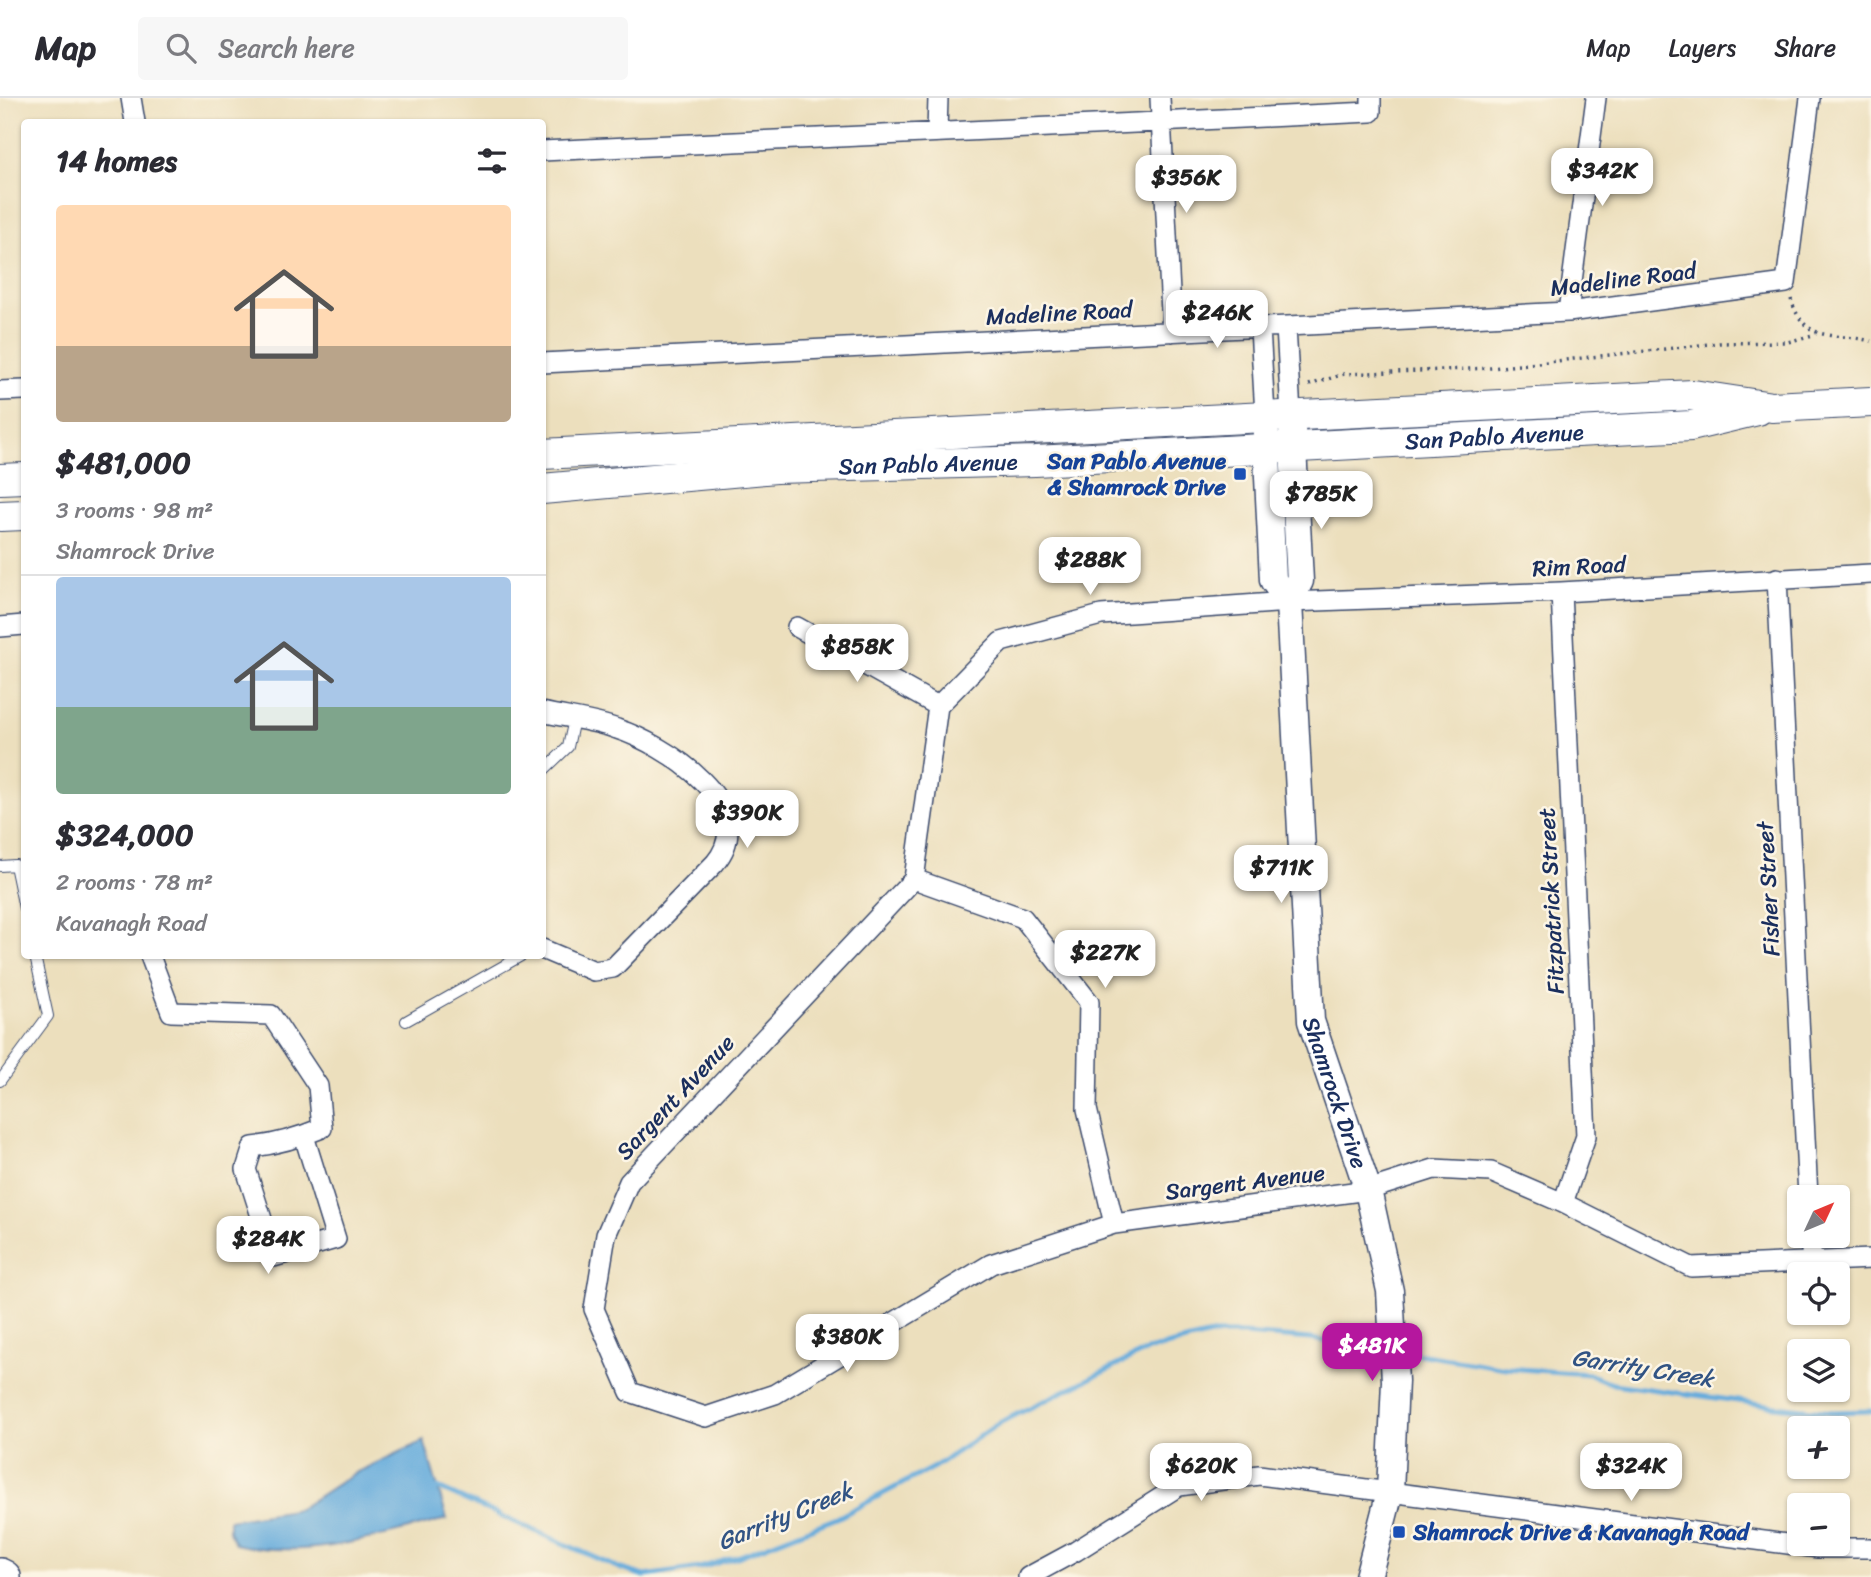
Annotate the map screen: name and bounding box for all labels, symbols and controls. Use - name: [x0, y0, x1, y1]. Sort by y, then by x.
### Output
- search box: [138, 17, 628, 80]
- text: Map: [35, 19, 96, 77]
- text: Search here: [218, 25, 355, 71]
- text: Map: [1586, 27, 1631, 69]
- text: Layers: [1669, 27, 1736, 69]
- text: Share: [1774, 27, 1836, 69]
- icon: search: [162, 29, 200, 67]
- text: 14 homes: [56, 134, 177, 188]
- icon: filters: [473, 142, 511, 180]
- pin: $342K: [1553, 148, 1651, 208]
- text: $342K: [1567, 150, 1637, 191]
- pin: $356K: [1137, 156, 1235, 215]
- text: $356K: [1151, 157, 1221, 198]
- street label: Madeline Road: [1548, 250, 1700, 309]
- icon: home: [221, 251, 347, 377]
- street label: Madeline Road: [985, 289, 1135, 338]
- pin: $246K: [1168, 290, 1266, 350]
- text: $246K: [1182, 292, 1252, 333]
- street label: San Pablo Avenue: [1404, 412, 1585, 462]
- text: $481,000: [56, 436, 191, 490]
- street label: San Pablo Avenue: [838, 441, 1018, 487]
- place label: San Pablo Avenue & Shamrock Drive: [1046, 441, 1227, 508]
- marker: San Pablo Avenue & Shamrock Drive: [1232, 466, 1248, 482]
- pin: $785K: [1272, 472, 1370, 531]
- text: $785K: [1286, 473, 1356, 514]
- text: 3 rooms · 98 m²: [56, 490, 213, 531]
- text: Shamrock Drive: [56, 531, 215, 572]
- pin: $288K: [1041, 538, 1139, 597]
- text: $288K: [1055, 539, 1125, 580]
- street label: Rim Road: [1531, 543, 1629, 589]
- icon: home: [221, 623, 347, 749]
- pin: $858K: [808, 624, 906, 684]
- text: $858K: [821, 626, 893, 667]
- pin: $390K: [698, 790, 796, 850]
- text: $390K: [712, 792, 782, 833]
- street label: Fitzpatrick Street: [1526, 807, 1577, 995]
- text: $324,000: [56, 808, 194, 862]
- street label: Fisher Street: [1744, 819, 1793, 957]
- pin: $711K: [1232, 846, 1330, 905]
- text: $711K: [1250, 847, 1312, 888]
- text: 2 rooms · 78 m²: [56, 862, 213, 903]
- text: Kavanagh Road: [56, 903, 207, 944]
- pin: $227K: [1056, 930, 1154, 990]
- text: $227K: [1070, 932, 1140, 973]
- street label: Shamrock Drive: [1290, 1011, 1379, 1175]
- street label: Sargent Avenue: [606, 1024, 745, 1170]
- street label: Sargent Avenue: [1163, 1152, 1328, 1213]
- north arrow: [1787, 1185, 1850, 1248]
- map controls: [1787, 1185, 1850, 1556]
- pin: $284K: [219, 1216, 317, 1276]
- text: $284K: [233, 1218, 303, 1259]
- button: locate: [1787, 1262, 1850, 1325]
- pin: $380K: [798, 1314, 896, 1374]
- text: $380K: [812, 1316, 882, 1357]
- pin: $481K: [1323, 1324, 1421, 1383]
- text: $481K: [1338, 1325, 1406, 1366]
- water label: Garrity Creek: [1569, 1336, 1718, 1400]
- button: layers: [1787, 1339, 1850, 1402]
- button: +: [1787, 1416, 1850, 1479]
- pin: $620K: [1152, 1444, 1250, 1503]
- pin: $324K: [1582, 1444, 1680, 1503]
- text: $620K: [1166, 1445, 1236, 1486]
- text: $324K: [1596, 1445, 1666, 1486]
- water label: Garrity Creek: [711, 1469, 860, 1562]
- button: −: [1787, 1493, 1850, 1556]
- place label: Shamrock Drive & Kavanagh Road: [1412, 1512, 1751, 1553]
- marker: Shamrock Drive & Kavanagh Road: [1391, 1524, 1407, 1540]

